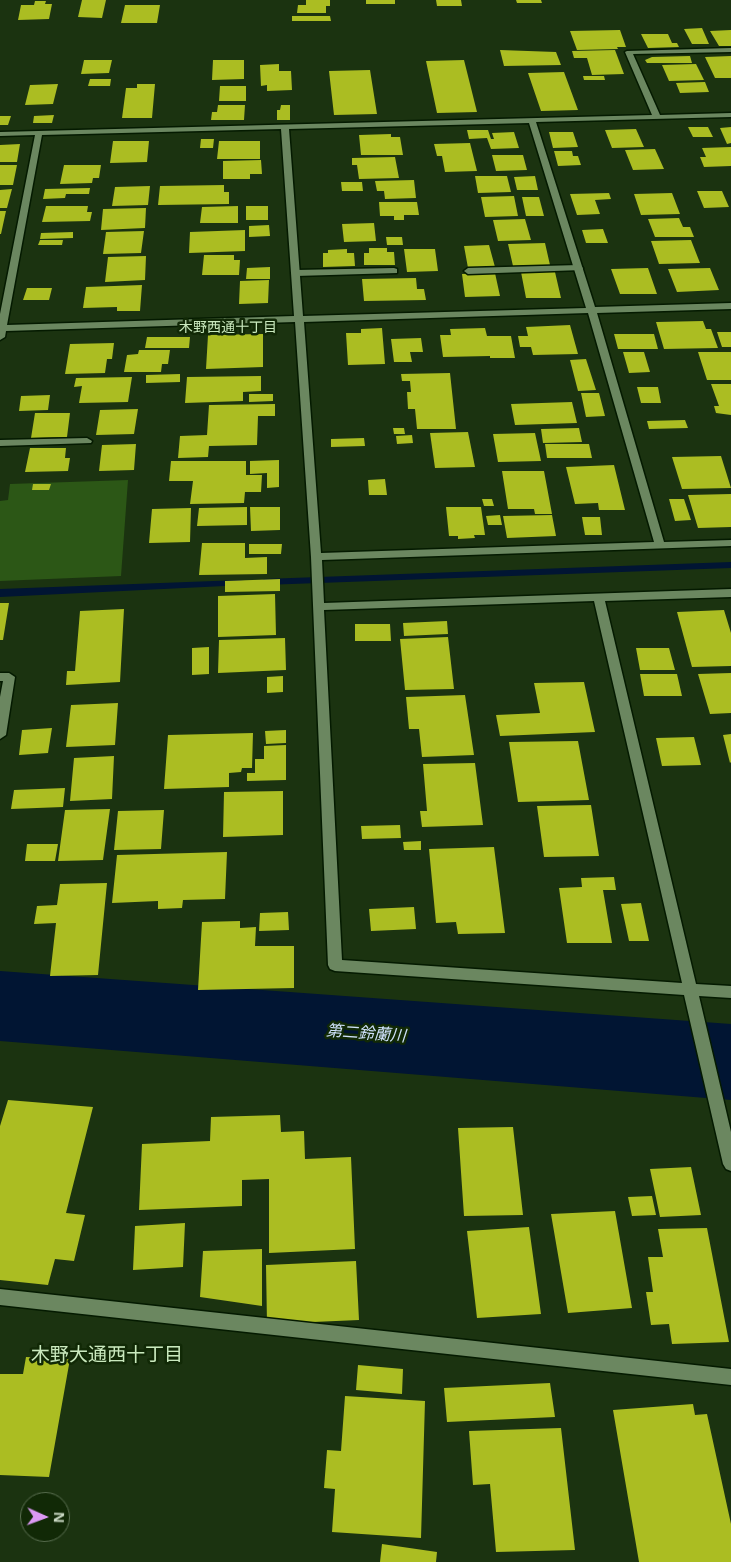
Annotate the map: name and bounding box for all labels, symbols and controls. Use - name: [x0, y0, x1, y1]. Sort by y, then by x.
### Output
- district label: 木野西通十丁目: [179, 320, 277, 336]
- water label: 第二鈴蘭川: [325, 1022, 407, 1046]
- district label: 木野大通西十丁目: [31, 1345, 183, 1367]
- north arrow: [20, 1492, 70, 1542]
- text: N: [50, 1511, 69, 1524]

